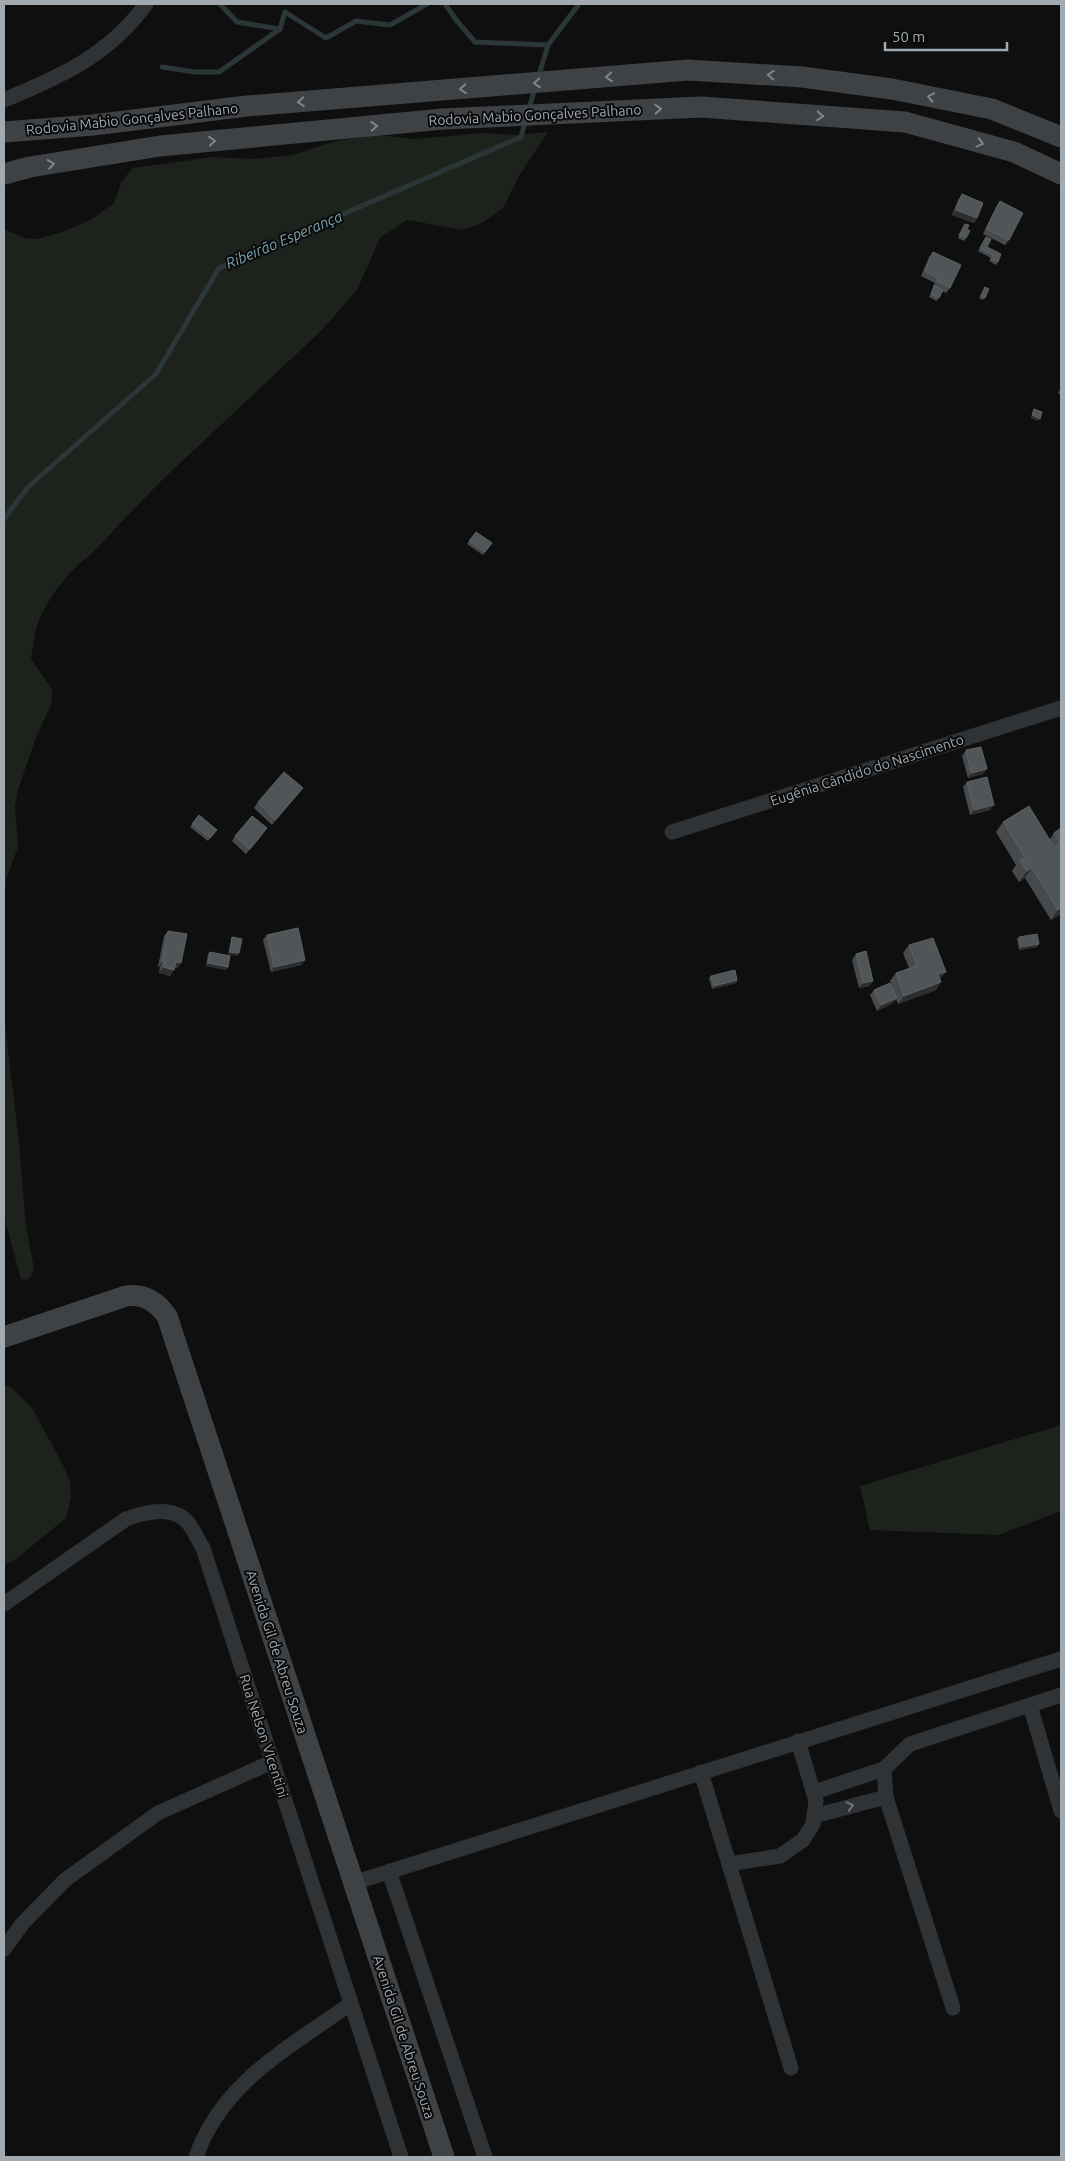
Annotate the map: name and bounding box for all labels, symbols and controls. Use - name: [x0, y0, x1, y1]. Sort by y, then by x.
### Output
- scale bar: [885, 20, 1008, 52]
- text: 50 m: [892, 28, 925, 45]
- one-way arrow: [766, 69, 774, 80]
- one-way arrow: [604, 72, 612, 83]
- one-way arrow: [532, 78, 540, 89]
- one-way arrow: [458, 83, 466, 94]
- one-way arrow: [927, 92, 936, 103]
- one-way arrow: [296, 96, 304, 107]
- street label: Rodovia Mabio Gonçalves Palhano: [25, 100, 239, 138]
- street label: Rodovia Mabio Gonçalves Palhano: [428, 101, 642, 129]
- one-way arrow: [654, 103, 662, 114]
- one-way arrow: [816, 110, 824, 121]
- one-way arrow: [370, 121, 378, 132]
- one-way arrow: [209, 136, 217, 147]
- one-way arrow: [975, 137, 984, 148]
- one-way arrow: [47, 159, 56, 169]
- water label: Ribeirão Esperança: [223, 207, 345, 272]
- street label: Eugênia Cândido do Nascimento: [768, 731, 966, 809]
- street label: Avenida Gil de Abreu Souza: [243, 1568, 311, 1736]
- street label: Rua Nelson VIcentini: [236, 1672, 292, 1800]
- one-way arrow: [846, 1801, 855, 1812]
- street label: Avenida Gil de Abreu Souza: [370, 1953, 438, 2121]

